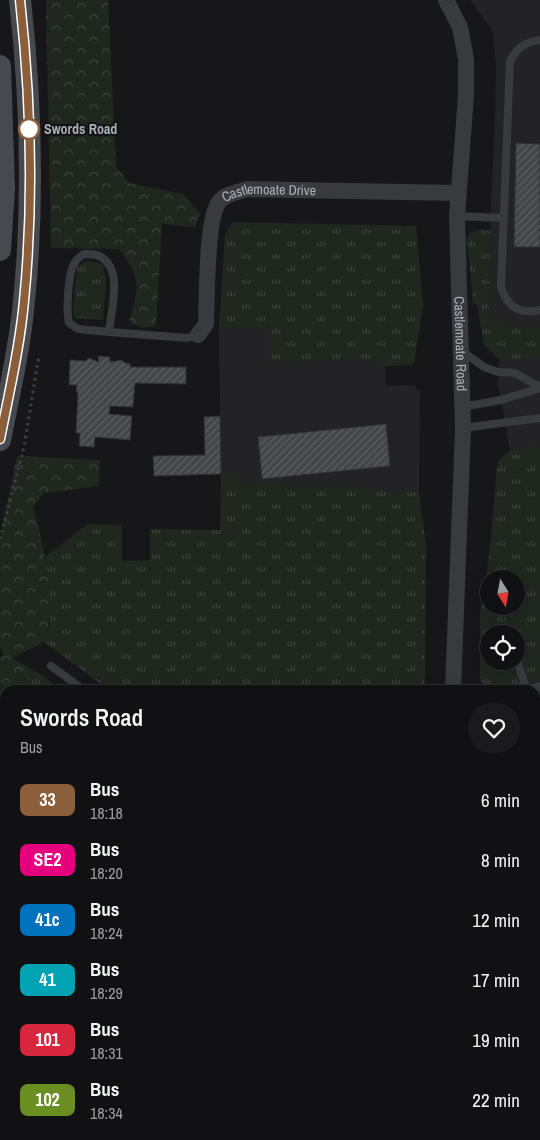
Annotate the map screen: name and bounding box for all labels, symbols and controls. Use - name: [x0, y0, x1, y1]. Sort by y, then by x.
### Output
- marker: Swords Road: [18, 118, 40, 140]
- place label: Swords Road: [44, 120, 117, 138]
- street label: Castlemoate Drive: [218, 180, 316, 206]
- street label: Castlemoate Road: [450, 296, 471, 391]
- north arrow: [480, 570, 525, 615]
- map controls: [480, 570, 525, 670]
- button: locate: [480, 625, 525, 670]
- text: Swords Road: [20, 701, 143, 733]
- button: heart: [468, 702, 520, 754]
- text: Bus: [20, 736, 43, 758]
- text: Bus: [90, 776, 119, 802]
- text: 33: [39, 787, 56, 812]
- text: 6 min: [481, 787, 520, 813]
- text: 18:18: [90, 802, 123, 824]
- text: Bus: [90, 836, 119, 862]
- text: SE2: [34, 847, 61, 872]
- text: 8 min: [481, 847, 520, 873]
- text: 18:20: [90, 862, 123, 884]
- text: Bus: [90, 896, 119, 922]
- text: 41c: [35, 907, 60, 932]
- text: 12 min: [472, 907, 520, 933]
- text: 18:24: [90, 922, 123, 944]
- text: Bus: [90, 956, 119, 982]
- text: 41: [39, 967, 56, 992]
- text: 17 min: [472, 967, 520, 993]
- text: 18:29: [90, 982, 123, 1004]
- text: Bus: [90, 1016, 119, 1042]
- text: 101: [35, 1027, 60, 1052]
- text: 19 min: [472, 1027, 520, 1053]
- text: 18:31: [90, 1042, 123, 1064]
- text: Bus: [90, 1076, 119, 1102]
- text: 102: [35, 1087, 60, 1112]
- text: 22 min: [472, 1087, 520, 1113]
- text: 18:34: [90, 1102, 123, 1124]

